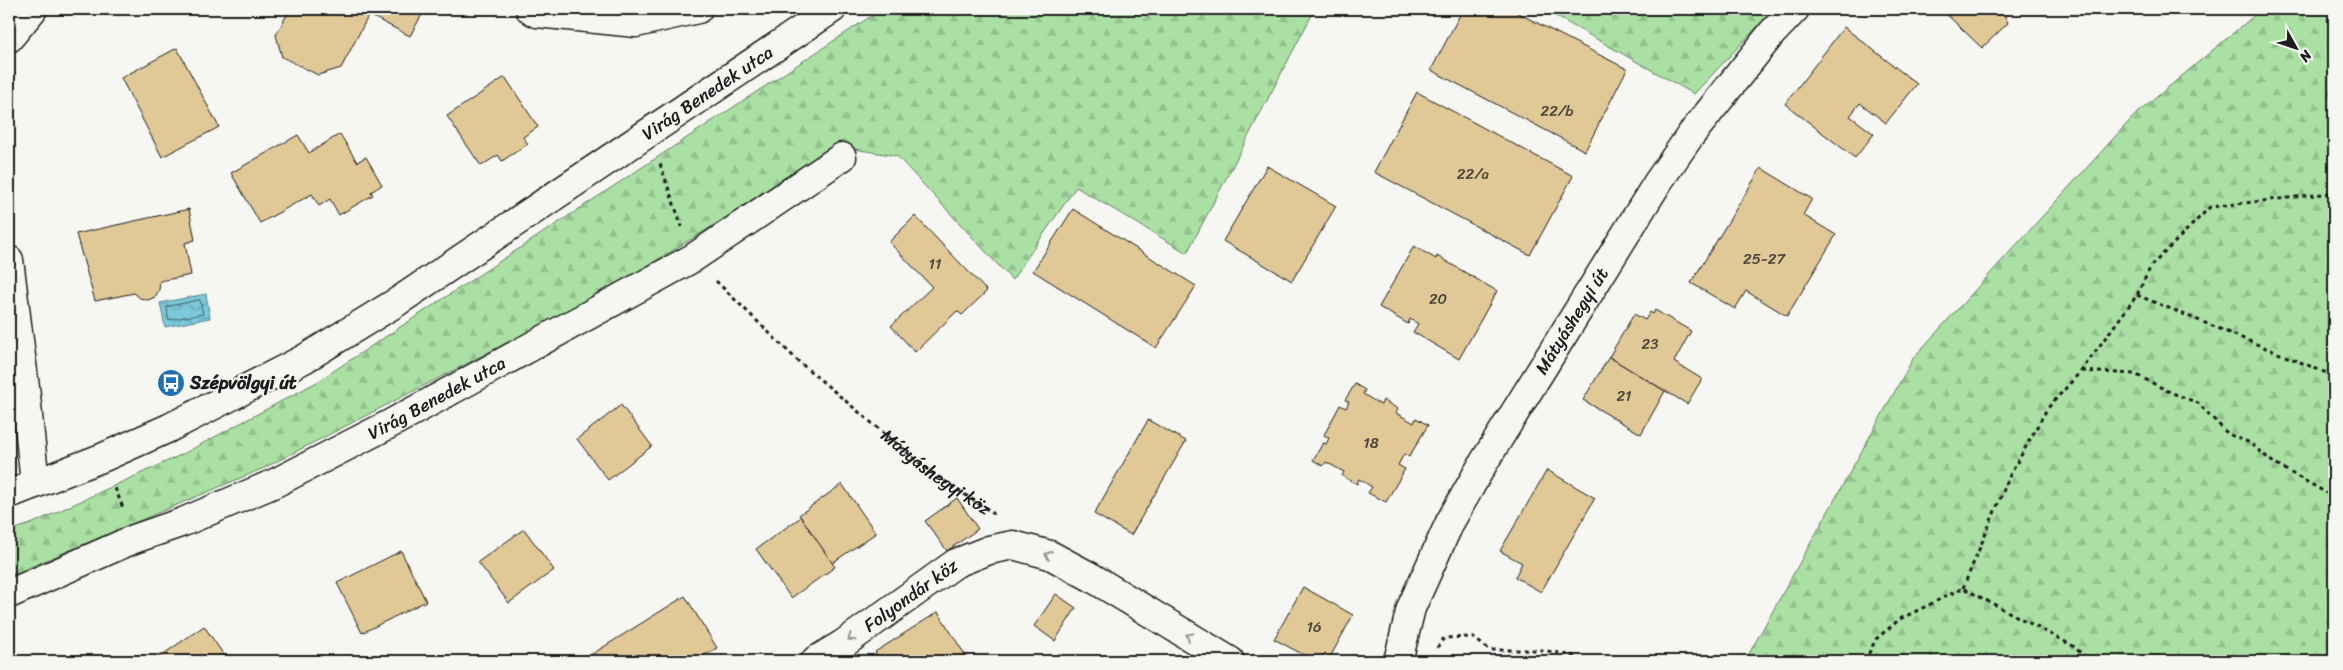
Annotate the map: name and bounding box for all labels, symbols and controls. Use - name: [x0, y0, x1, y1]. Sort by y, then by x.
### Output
- north arrow: [2270, 22, 2320, 72]
- street label: Virág Benedek utca: [635, 37, 780, 149]
- text: N: [2293, 44, 2319, 68]
- house number: 22/b: [1541, 98, 1574, 124]
- house number: 22/a: [1457, 161, 1490, 187]
- house number: 25-27: [1743, 246, 1786, 272]
- house number: 11: [929, 251, 941, 277]
- street label: Mátyáshegyi út: [1526, 261, 1617, 381]
- house number: 20: [1429, 286, 1447, 312]
- house number: 23: [1642, 331, 1658, 357]
- street label: Virág Benedek utca: [362, 347, 512, 449]
- place label: Szépvölgyi út: [189, 367, 297, 399]
- bus stop icon: Szépvölgyi út: [156, 368, 186, 398]
- house number: 21: [1616, 383, 1632, 409]
- street label: Mátyáshegyi köz: [873, 421, 998, 524]
- house number: 18: [1363, 430, 1379, 456]
- street label: Folyondár köz: [857, 550, 965, 641]
- one-way arrow: [1044, 551, 1053, 561]
- house number: 16: [1307, 614, 1321, 640]
- one-way arrow: [848, 632, 857, 641]
- one-way arrow: [1185, 632, 1194, 642]

